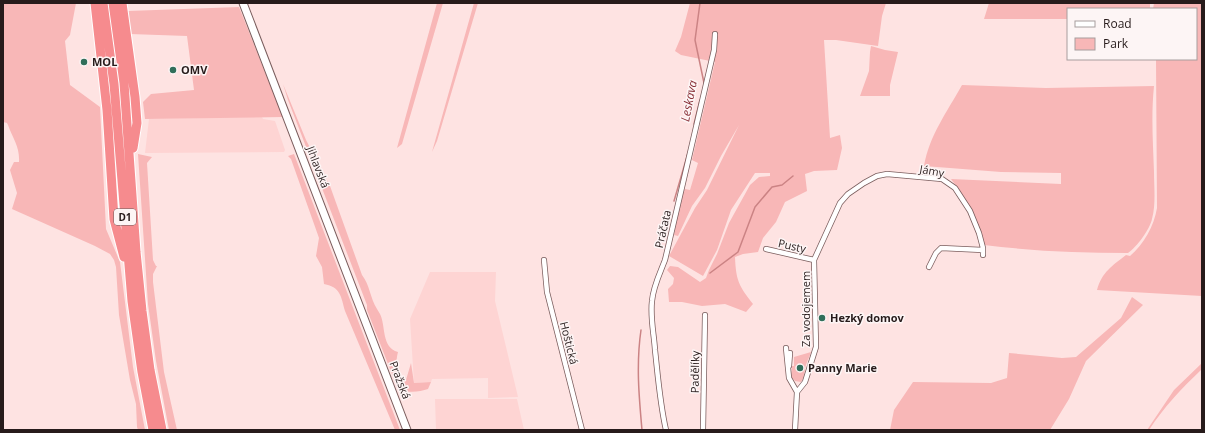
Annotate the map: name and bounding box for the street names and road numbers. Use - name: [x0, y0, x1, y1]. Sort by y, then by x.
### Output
- street label: Jihlavská: [303, 143, 333, 190]
- street label: Jámy: [918, 161, 946, 180]
- street label: Práčata: [651, 208, 674, 249]
- road number: D1: [114, 209, 136, 225]
- street label: Pusty: [777, 235, 808, 256]
- street label: Za vodojemem: [798, 271, 813, 347]
- street label: Hoštická: [557, 320, 582, 366]
- street label: Padělíky: [687, 350, 702, 393]
- street label: Pražská: [386, 359, 415, 401]

